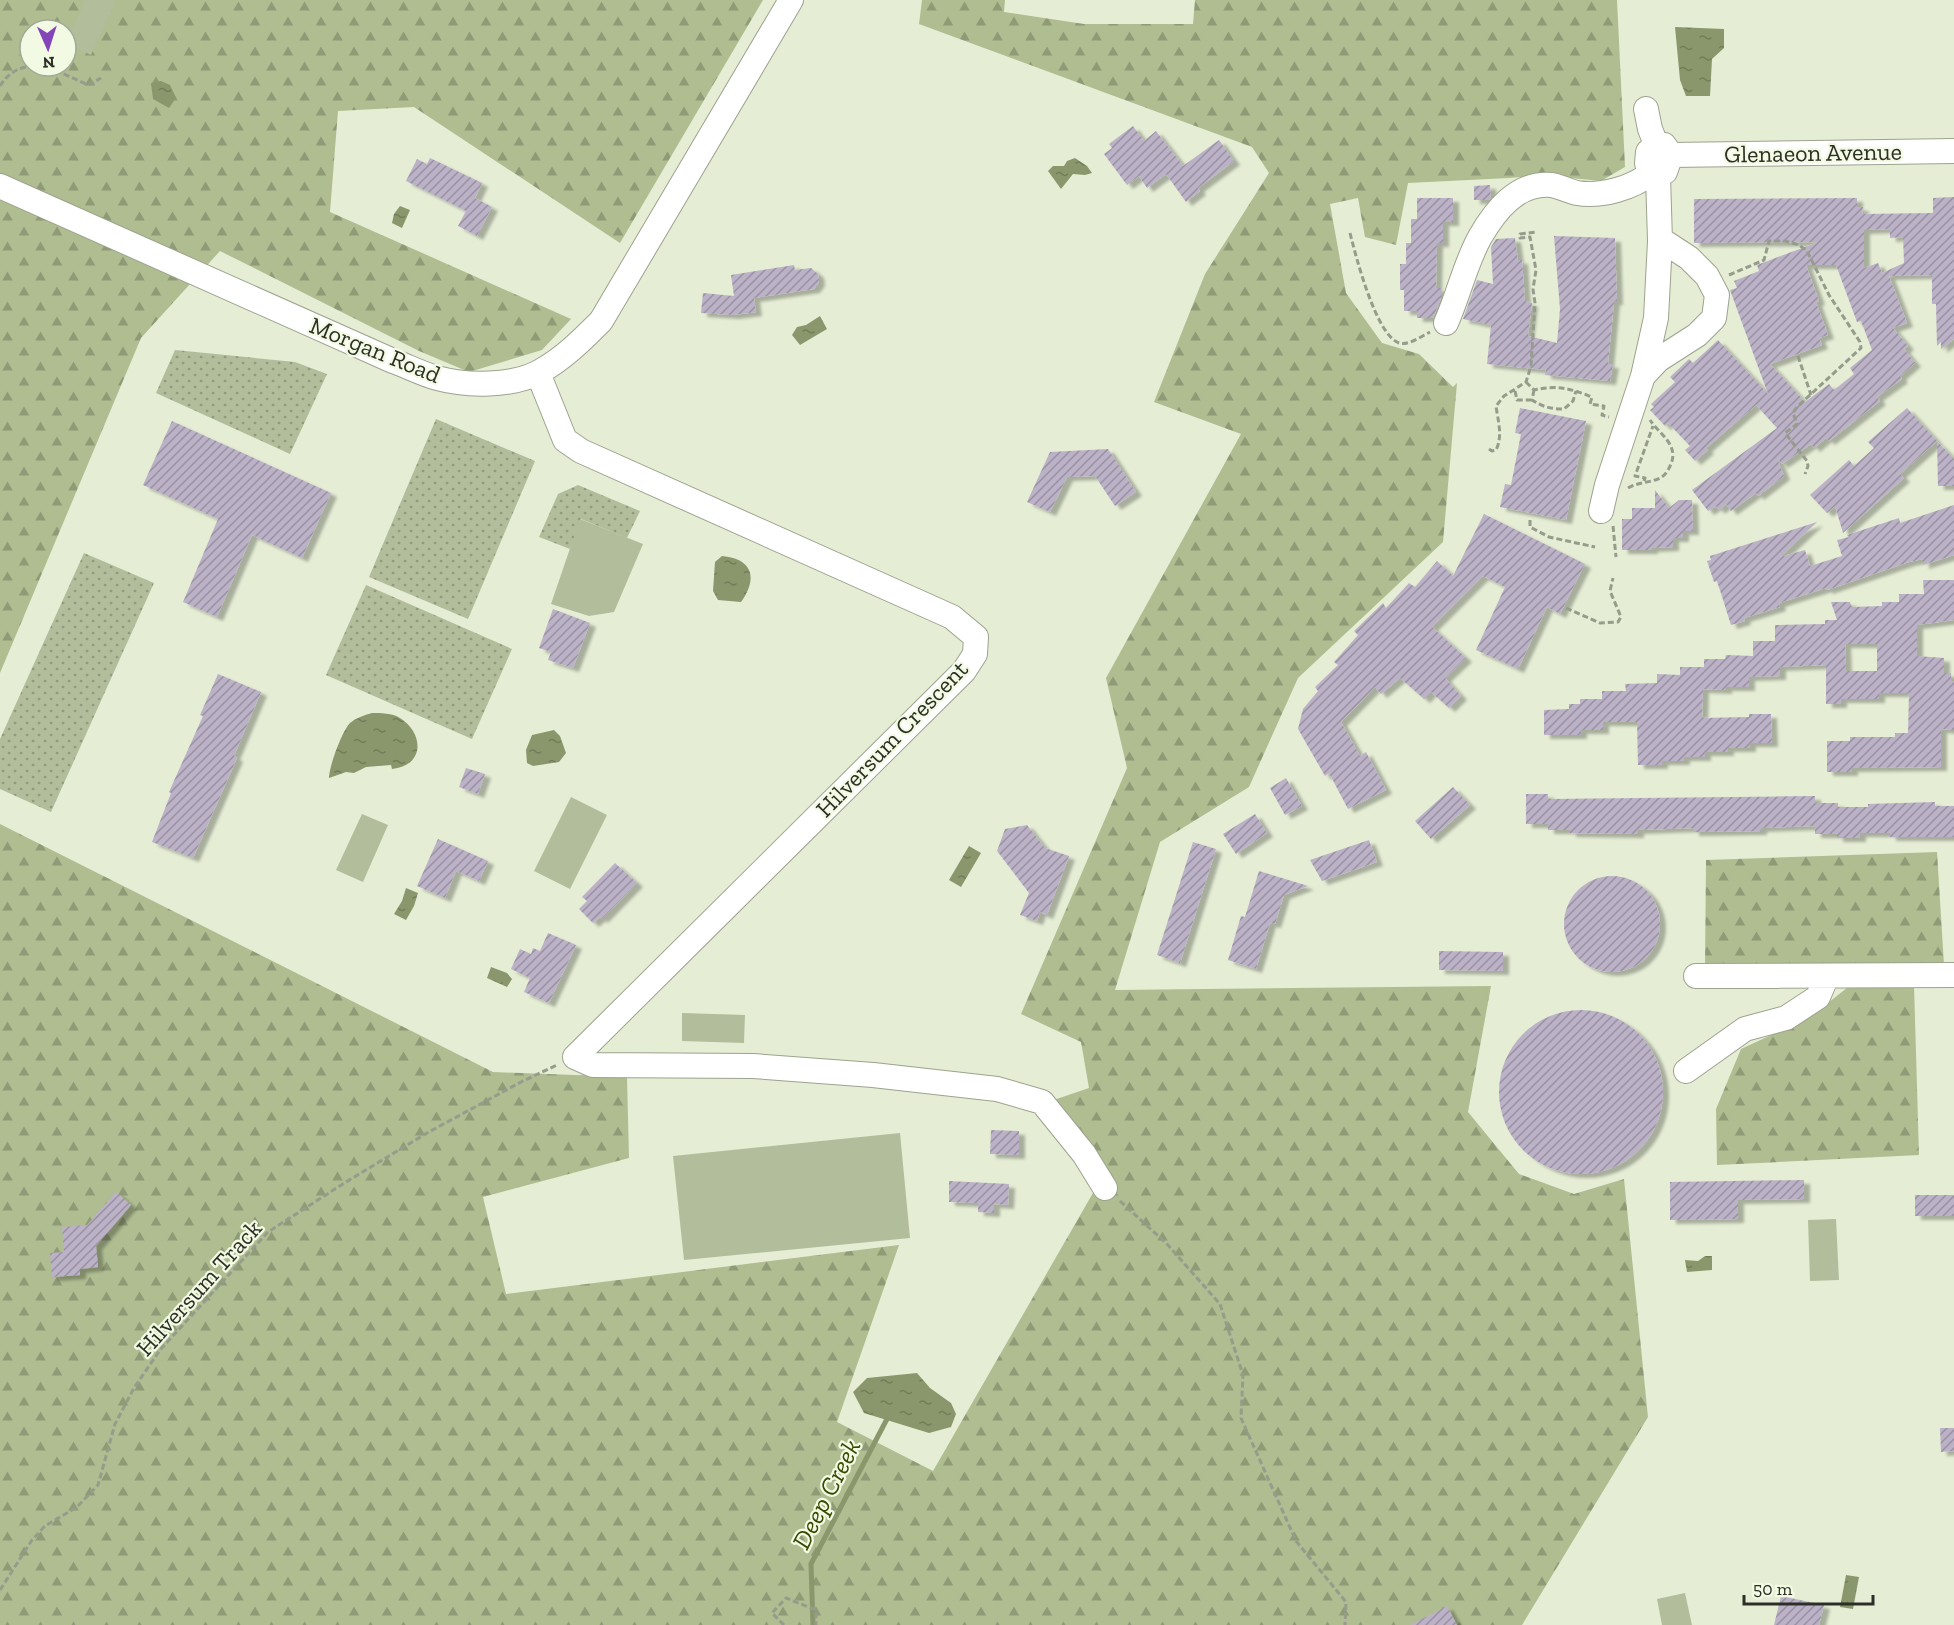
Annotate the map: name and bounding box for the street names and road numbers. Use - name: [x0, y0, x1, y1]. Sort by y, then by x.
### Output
- street label: Glenaeon Avenue: [1724, 136, 1902, 169]
- street label: Morgan Road: [306, 310, 445, 389]
- street label: Hilversum Crescent: [809, 654, 974, 823]
- street label: Hilversum Track: [130, 1213, 268, 1362]

